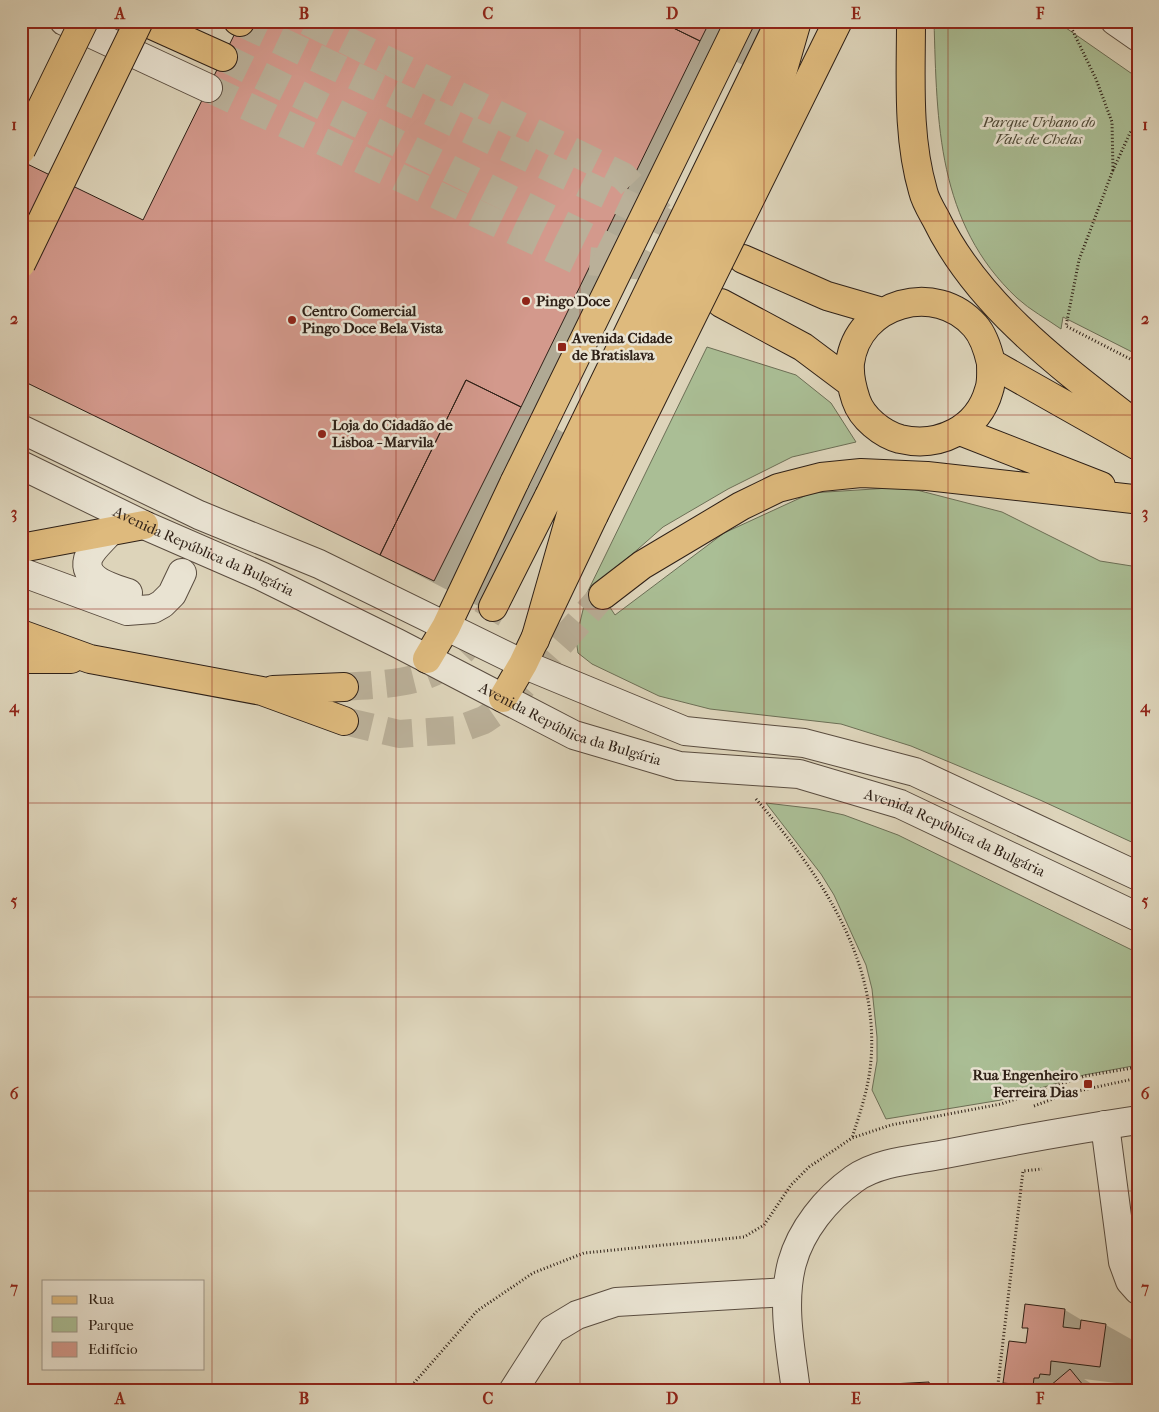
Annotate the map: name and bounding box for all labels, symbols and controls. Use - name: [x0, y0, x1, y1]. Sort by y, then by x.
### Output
- text: A: [114, 4, 126, 23]
- text: B: [299, 4, 309, 23]
- text: C: [483, 4, 494, 23]
- text: D: [666, 4, 678, 23]
- text: E: [851, 4, 861, 23]
- text: F: [1035, 4, 1045, 23]
- park label: Parque Urbano do Vale de Chelas: [982, 113, 1095, 148]
- text: 1: [11, 115, 17, 134]
- text: 1: [1142, 115, 1148, 134]
- place label: Pingo Doce: [536, 292, 611, 310]
- marker: Pingo Doce: [520, 295, 532, 307]
- place label: Centro Comercial Pingo Doce Bela Vista: [302, 302, 444, 337]
- text: 2: [10, 309, 18, 328]
- text: 2: [1141, 309, 1149, 328]
- marker: Centro Comercial Pingo Doce Bela Vista: [286, 314, 298, 326]
- place label: Avenida Cidade de Bratislava: [571, 329, 673, 364]
- marker: Avenida Cidade de Bratislava: [556, 341, 568, 353]
- place label: Loja do Cidadão de Lisboa - Marvila: [332, 416, 453, 451]
- marker: Loja do Cidadão de Lisboa - Marvila: [316, 428, 328, 440]
- street label: Avenida República da Bulgária: [109, 502, 298, 600]
- text: 3: [11, 503, 17, 523]
- text: 3: [1142, 503, 1148, 523]
- street label: Avenida República da Bulgária: [475, 678, 665, 770]
- text: 4: [8, 697, 20, 717]
- text: 4: [1139, 697, 1151, 717]
- street label: Avenida República da Bulgária: [861, 785, 1049, 881]
- text: 5: [11, 891, 18, 910]
- text: 5: [1142, 891, 1149, 910]
- place label: Rua Engenheiro Ferreira Dias: [973, 1066, 1078, 1101]
- marker: Rua Engenheiro Ferreira Dias: [1082, 1078, 1094, 1090]
- text: 6: [10, 1084, 19, 1103]
- text: 6: [1141, 1084, 1150, 1103]
- text: 7: [9, 1278, 18, 1297]
- text: 7: [1140, 1278, 1149, 1297]
- legend: [42, 1280, 205, 1370]
- text: Rua: [88, 1290, 115, 1308]
- text: Parque: [88, 1316, 134, 1334]
- text: Edifício: [88, 1340, 138, 1358]
- text: A: [114, 1389, 126, 1408]
- text: B: [299, 1389, 309, 1408]
- text: C: [483, 1389, 494, 1408]
- text: D: [666, 1389, 678, 1408]
- text: E: [851, 1389, 861, 1408]
- text: F: [1035, 1389, 1045, 1408]

